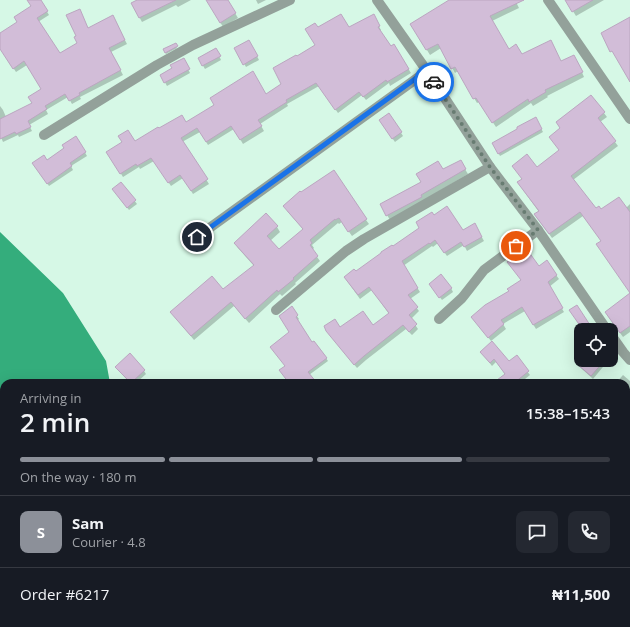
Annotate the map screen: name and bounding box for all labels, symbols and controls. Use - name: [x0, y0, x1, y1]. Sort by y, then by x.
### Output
- courier: [414, 62, 454, 102]
- icon: car: [423, 71, 445, 93]
- pin: [180, 220, 214, 254]
- icon: home: [186, 226, 208, 248]
- pin: [499, 229, 533, 263]
- icon: bag: [505, 235, 527, 257]
- map controls: [574, 323, 618, 367]
- button: locate: [574, 323, 618, 367]
- text: Arriving in: [20, 389, 82, 407]
- text: 15:38–15:43: [526, 403, 610, 423]
- text: 2 min: [20, 404, 90, 440]
- text: On the way · 180 m: [20, 468, 136, 486]
- button: chat: [516, 511, 558, 553]
- button: phone: [568, 511, 610, 553]
- text: Sam: [72, 513, 104, 533]
- text: S: [37, 522, 45, 542]
- text: Courier · 4.8: [72, 533, 146, 551]
- text: Order #6217: [20, 584, 109, 604]
- text: ₦11,500: [552, 584, 610, 604]

